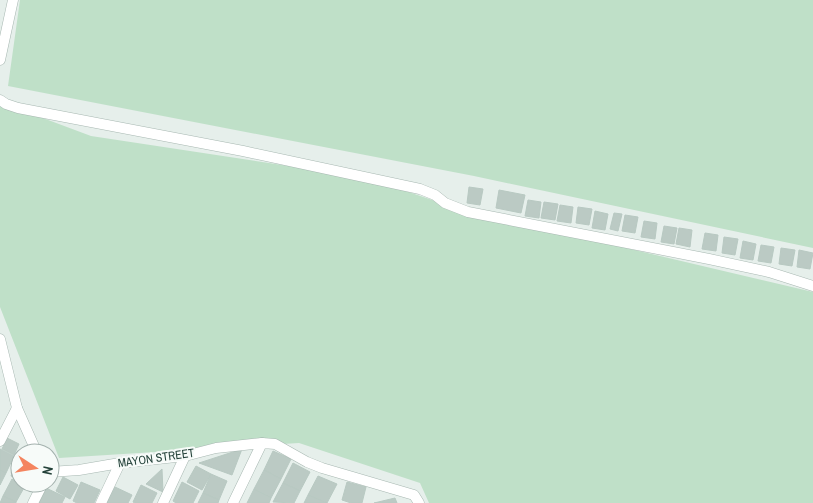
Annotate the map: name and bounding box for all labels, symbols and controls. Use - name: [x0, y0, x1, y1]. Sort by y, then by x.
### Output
- north arrow: [10, 443, 60, 493]
- street label: MAYON STREET: [117, 445, 195, 471]
- text: N: [38, 465, 57, 477]

